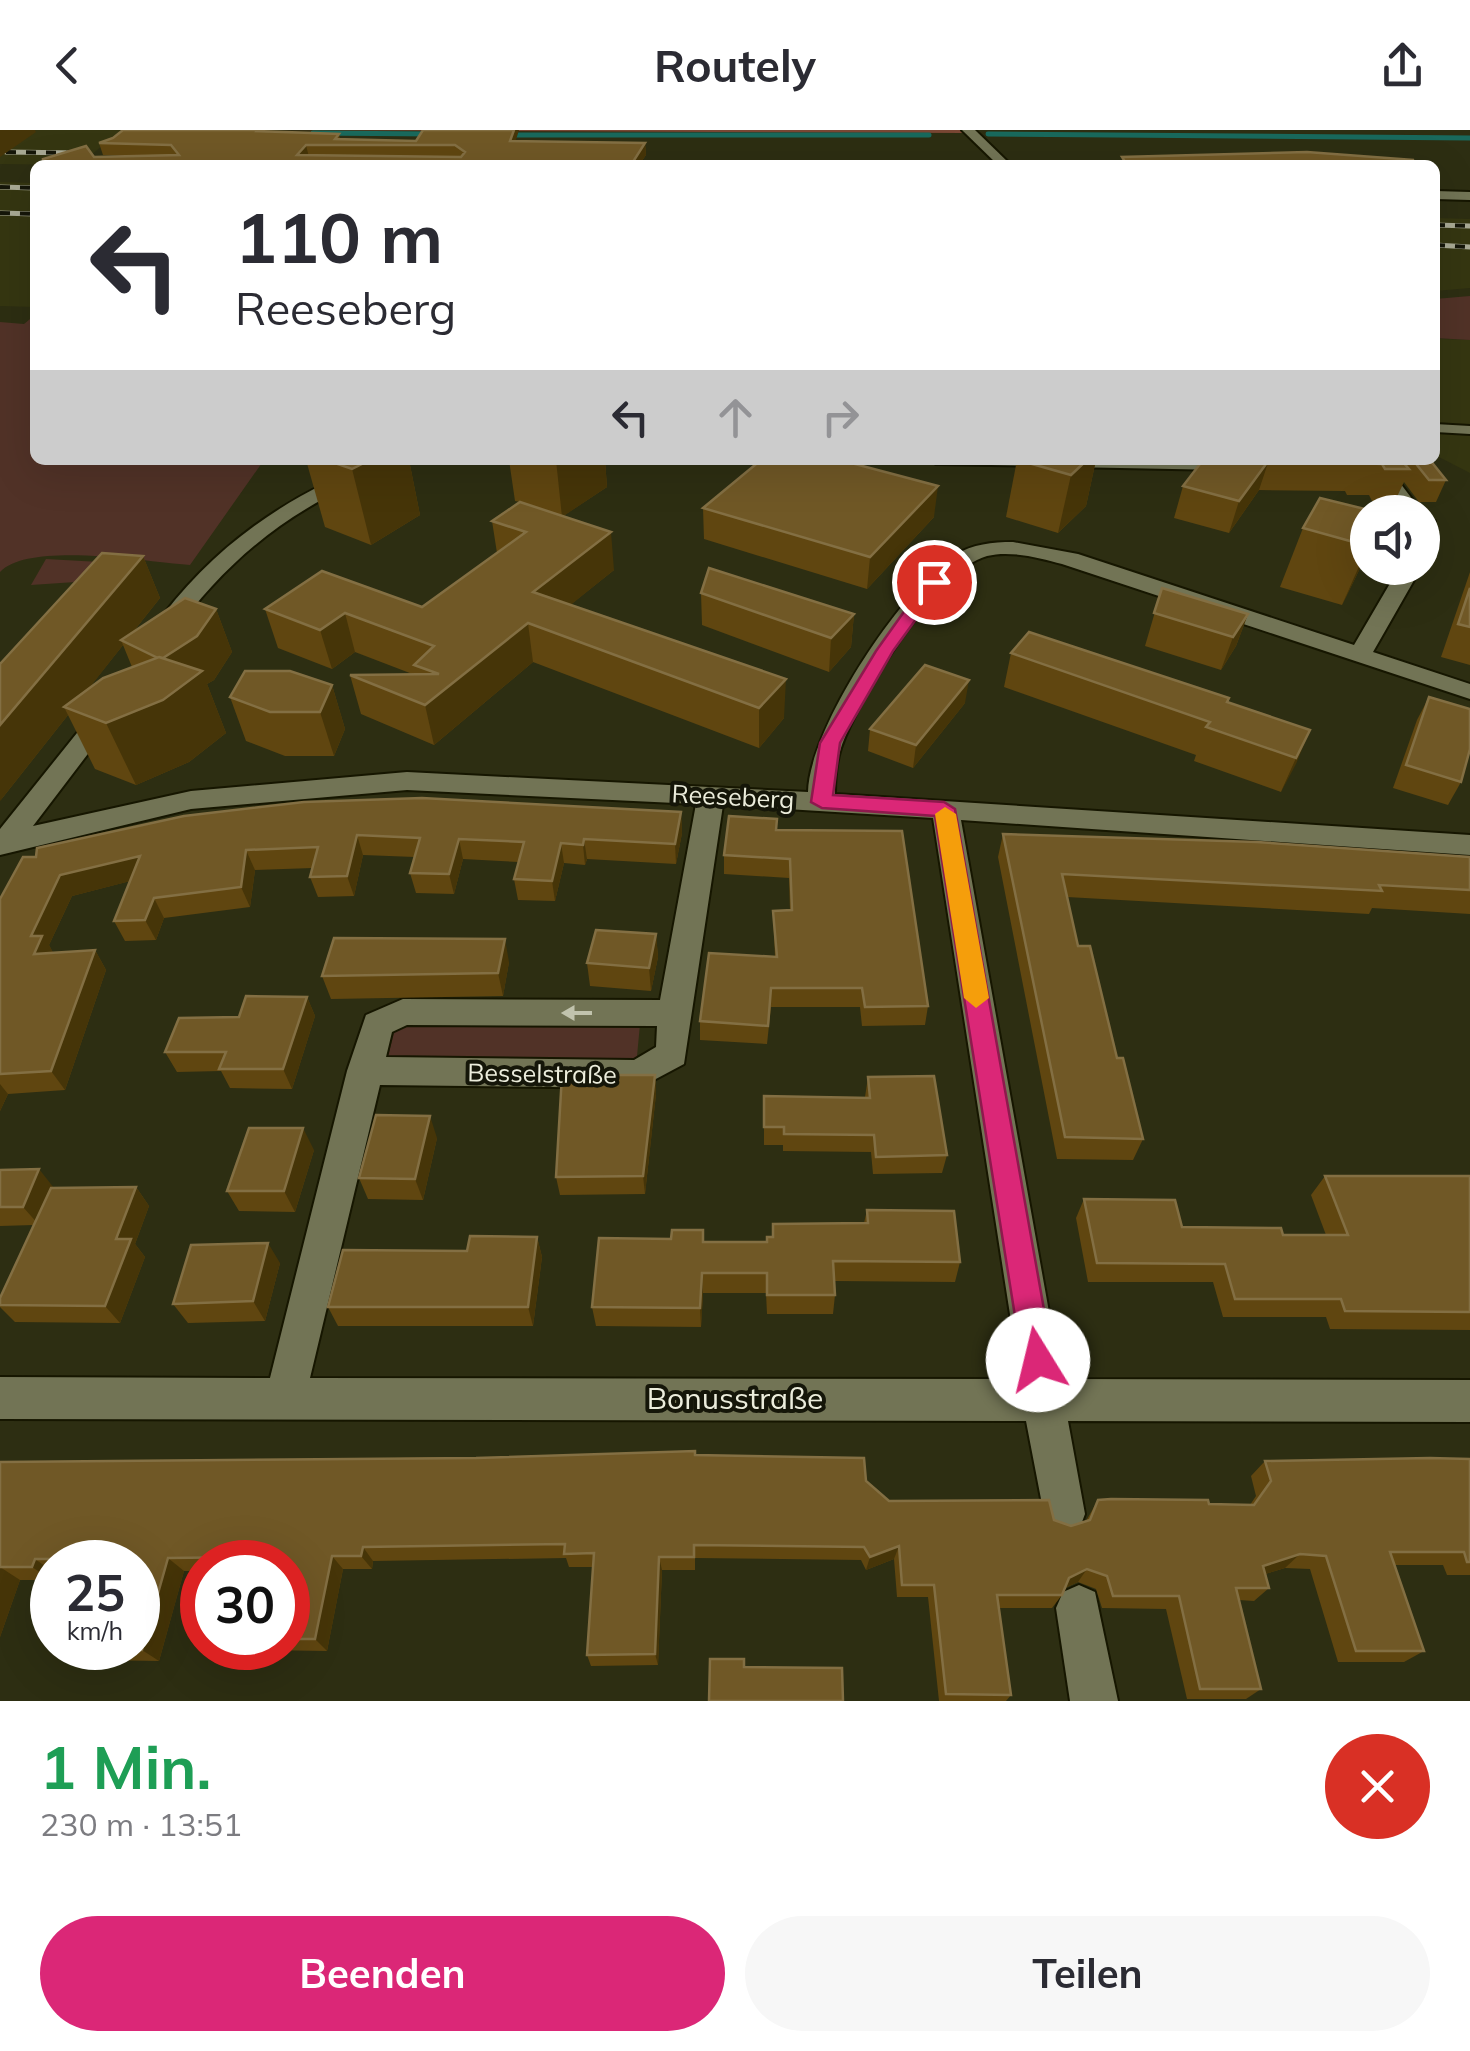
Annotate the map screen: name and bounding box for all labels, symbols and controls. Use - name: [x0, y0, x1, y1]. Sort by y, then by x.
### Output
- text: Routely: [654, 37, 816, 93]
- icon: back: [40, 38, 95, 93]
- icon: share: [1375, 38, 1430, 93]
- text: 110 m: [235, 193, 443, 281]
- icon: left: [70, 200, 200, 330]
- text: Reeseberg: [235, 280, 456, 336]
- icon: left: [603, 390, 658, 445]
- icon: ahead: [708, 390, 763, 445]
- icon: right: [813, 390, 868, 445]
- map controls: [1350, 495, 1440, 585]
- button: sound: [1350, 495, 1440, 585]
- pin: [892, 540, 977, 625]
- icon: arrive: [907, 555, 962, 610]
- street label: Reeseberg: [671, 777, 795, 815]
- one-way arrow: [560, 1005, 592, 1021]
- street label: Besselstraße: [467, 1056, 617, 1090]
- position arrow: [986, 1308, 1090, 1412]
- street label: Bonusstraße: [647, 1379, 823, 1417]
- speed limit sign: 30: [180, 1540, 310, 1670]
- text: 25: [65, 1561, 125, 1624]
- text: km/h: [67, 1615, 123, 1646]
- text: 1 Min.: [40, 1729, 211, 1804]
- button: close: [1325, 1734, 1430, 1839]
- text: 230 m · 13:51: [40, 1804, 242, 1844]
- button: Beenden: [40, 1916, 725, 2031]
- button: Teilen: [745, 1916, 1430, 2031]

